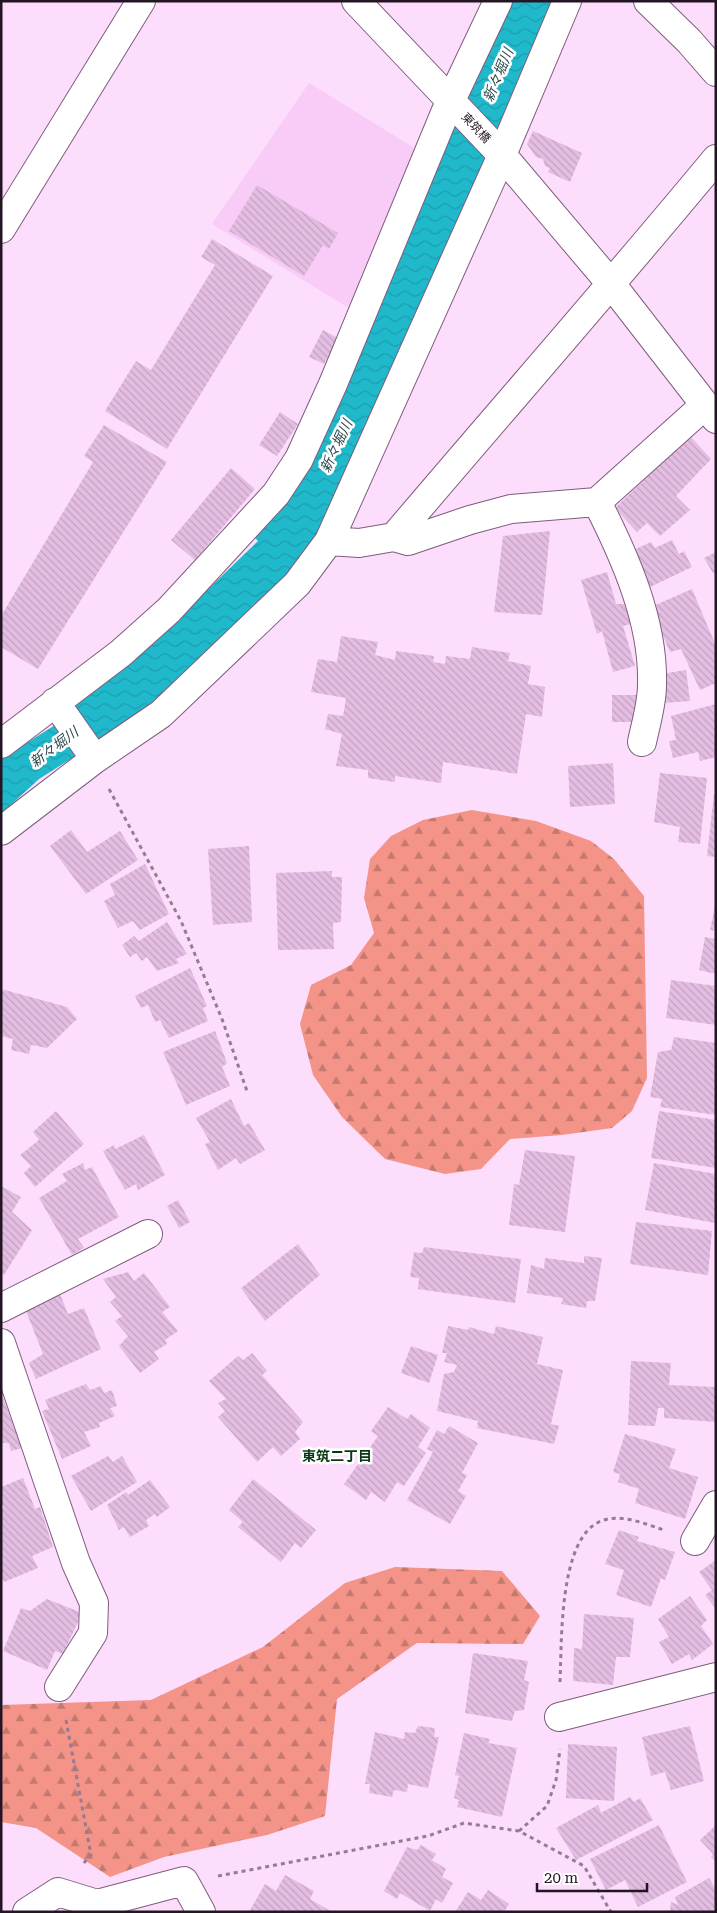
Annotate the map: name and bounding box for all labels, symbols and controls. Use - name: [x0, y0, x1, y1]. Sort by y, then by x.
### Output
- water label: 新々堀川: [480, 44, 517, 104]
- street label: 東筑橋: [459, 110, 493, 146]
- water label: 新々堀川: [317, 415, 356, 475]
- water label: 新々堀川: [27, 723, 83, 770]
- district label: 東筑二丁目: [302, 1448, 372, 1464]
- scale bar: [537, 1860, 647, 1892]
- text: 20 m: [544, 1869, 579, 1887]

